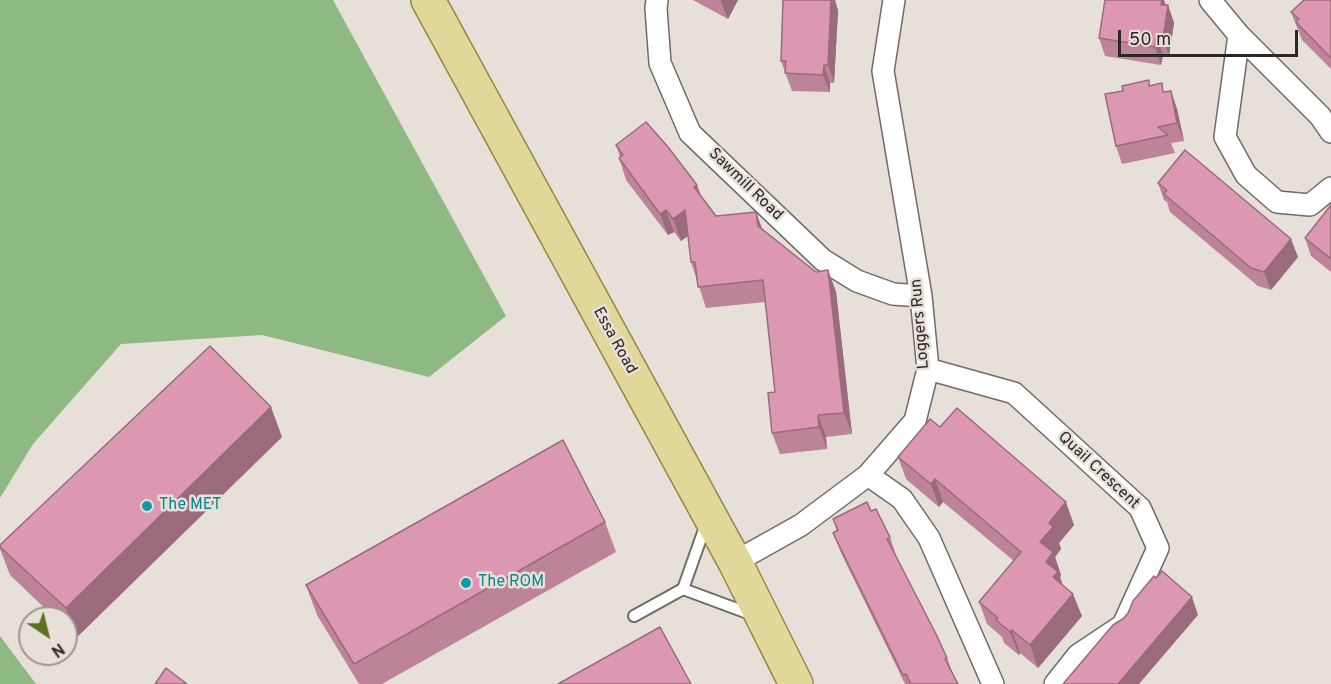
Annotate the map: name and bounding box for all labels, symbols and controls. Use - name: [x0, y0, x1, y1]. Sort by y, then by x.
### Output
- scale bar: [1121, 18, 1301, 56]
- text: 50 m: [1129, 29, 1171, 52]
- street label: Sawmill Road: [704, 145, 786, 225]
- street label: Loggers Run: [907, 278, 935, 370]
- street label: Essa Road: [588, 304, 640, 378]
- street label: Quail Crescent: [1053, 428, 1143, 514]
- place label: The MET: [159, 496, 222, 516]
- marker: The MET: [140, 499, 154, 513]
- place label: The ROM: [478, 573, 544, 593]
- marker: The ROM: [459, 576, 473, 590]
- north arrow: [18, 606, 78, 666]
- text: N: [47, 638, 68, 661]

